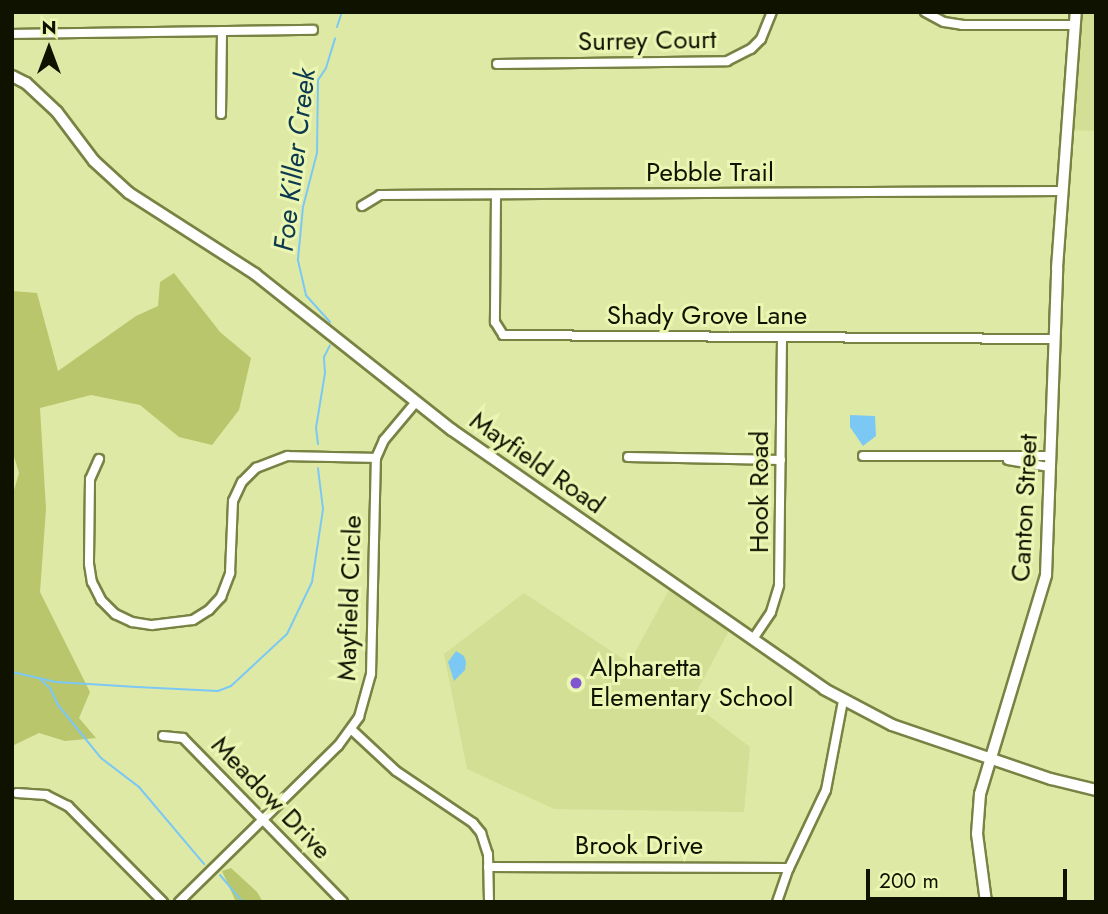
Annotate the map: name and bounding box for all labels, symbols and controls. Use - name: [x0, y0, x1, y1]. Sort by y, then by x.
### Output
- north arrow: [14, 14, 84, 84]
- text: N: [41, 14, 57, 41]
- street label: Surrey Court: [578, 24, 716, 58]
- water label: Foe Killer Creek: [267, 67, 323, 253]
- street label: Pebble Trail: [646, 157, 774, 189]
- street label: Shady Grove Lane: [607, 300, 807, 332]
- street label: Mayfield Road: [464, 405, 610, 521]
- street label: Hook Road: [744, 431, 776, 553]
- street label: Canton Street: [1006, 433, 1044, 583]
- street label: Mayfield Circle: [332, 515, 368, 681]
- place label: Alpharetta Elementary School: [590, 652, 793, 714]
- marker: Alpharetta Elementary School: [568, 675, 584, 691]
- street label: Meadow Drive: [205, 730, 337, 866]
- street label: Brook Drive: [575, 830, 703, 862]
- scale bar: [870, 855, 1071, 899]
- text: 200 m: [879, 866, 939, 896]

